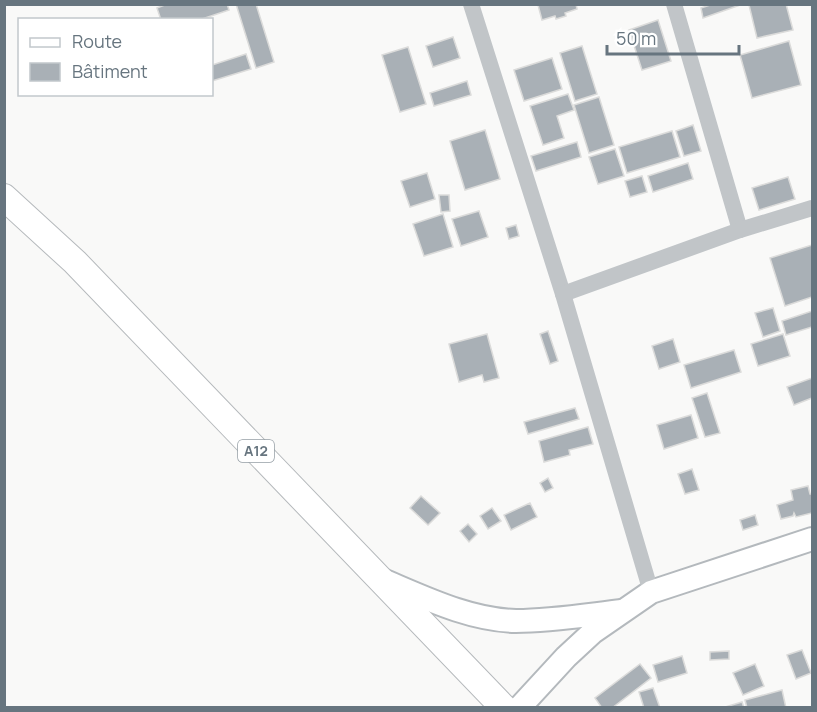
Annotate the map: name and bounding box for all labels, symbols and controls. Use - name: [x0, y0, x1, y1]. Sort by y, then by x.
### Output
- legend: [18, 18, 213, 96]
- scale bar: [607, 18, 739, 56]
- text: 50 m: [616, 26, 656, 50]
- text: Route: [72, 29, 122, 53]
- text: Bâtiment: [72, 59, 148, 83]
- road number: A12: [238, 440, 274, 462]

